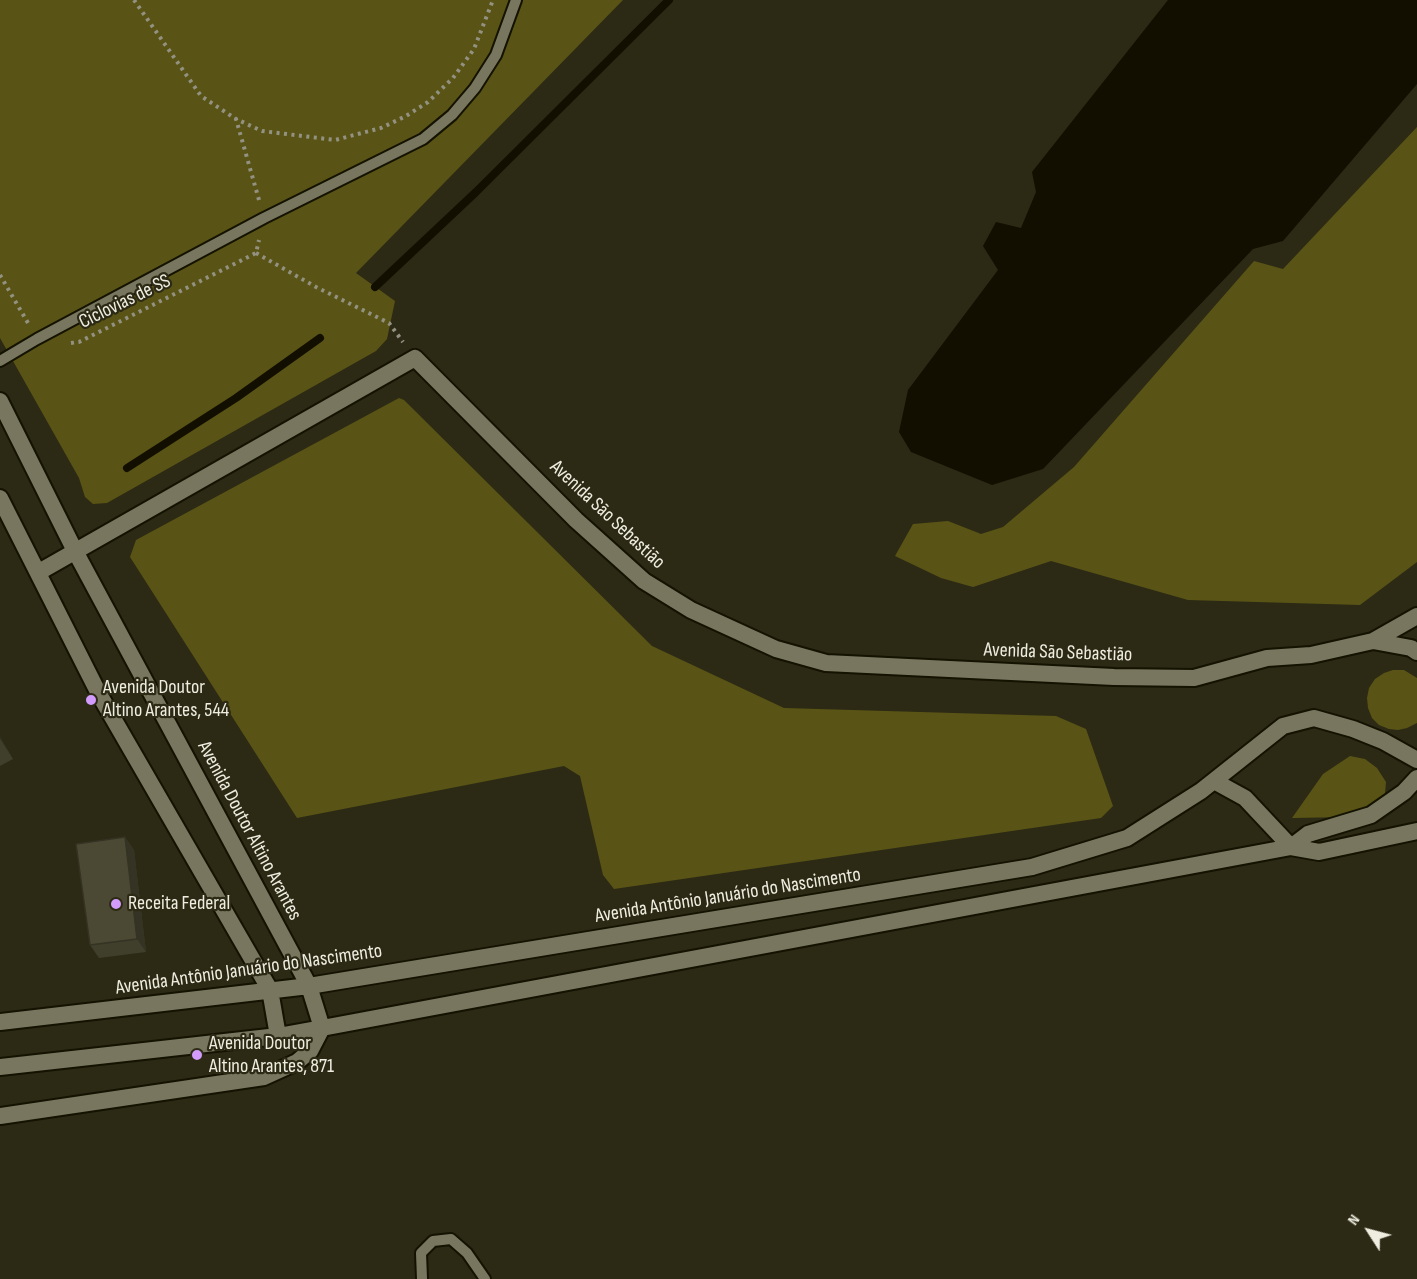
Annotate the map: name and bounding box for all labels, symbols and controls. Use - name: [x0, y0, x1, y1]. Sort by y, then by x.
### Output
- street label: Ciclovias de SS: [75, 269, 175, 335]
- street label: Avenida São Sebastião: [544, 455, 670, 575]
- street label: Avenida São Sebastião: [983, 638, 1133, 668]
- place label: Avenida Doutor Altino Arantes, 544: [103, 676, 229, 723]
- marker: Avenida Doutor Altino Arantes, 544: [84, 693, 98, 707]
- street label: Avenida Doutor Altino Arantes: [192, 737, 306, 925]
- street label: Avenida Antônio Januário do Nascimento: [593, 863, 863, 929]
- place label: Receita Federal: [128, 892, 230, 916]
- marker: Receita Federal: [109, 897, 123, 911]
- street label: Avenida Antônio Januário do Nascimento: [114, 939, 384, 1001]
- place label: Avenida Doutor Altino Arantes, 871: [209, 1032, 334, 1079]
- marker: Avenida Doutor Altino Arantes, 871: [190, 1048, 204, 1062]
- north arrow: [1339, 1201, 1399, 1261]
- text: N: [1344, 1211, 1364, 1229]

